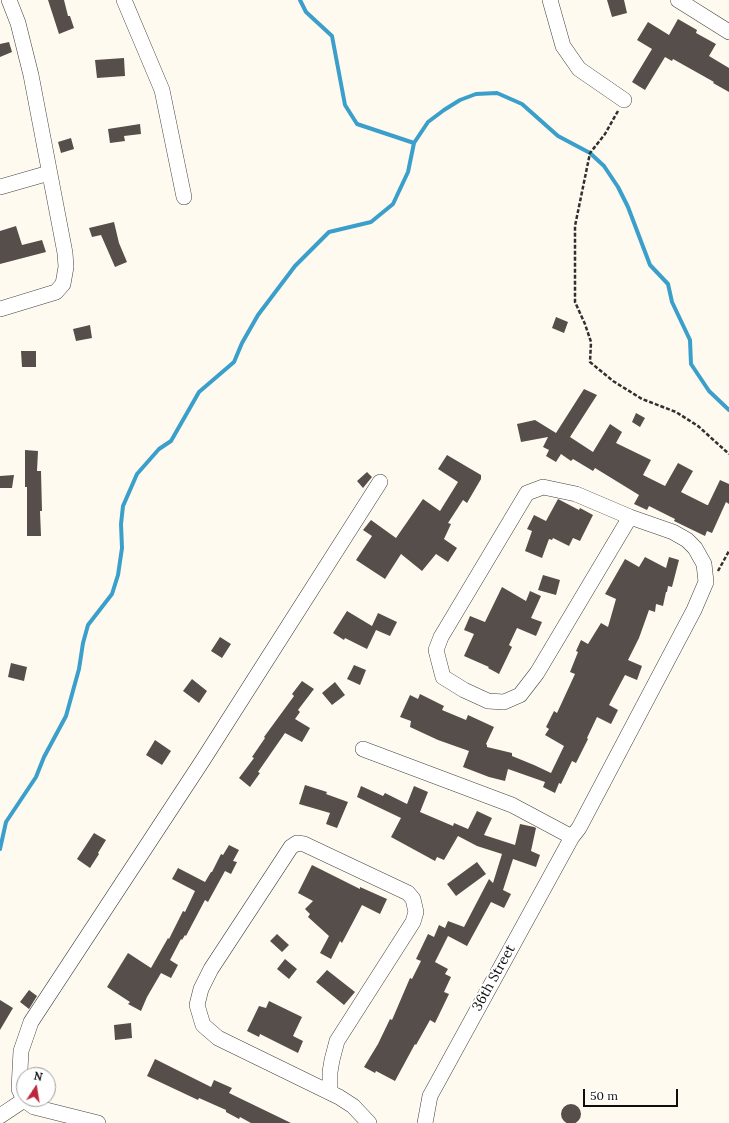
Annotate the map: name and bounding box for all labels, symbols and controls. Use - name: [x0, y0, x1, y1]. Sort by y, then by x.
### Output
- street label: 36th Street: [469, 942, 519, 1014]
- north arrow: [16, 1067, 56, 1107]
- text: N: [33, 1069, 44, 1084]
- scale bar: [585, 1081, 680, 1107]
- text: 50 m: [590, 1088, 618, 1103]

